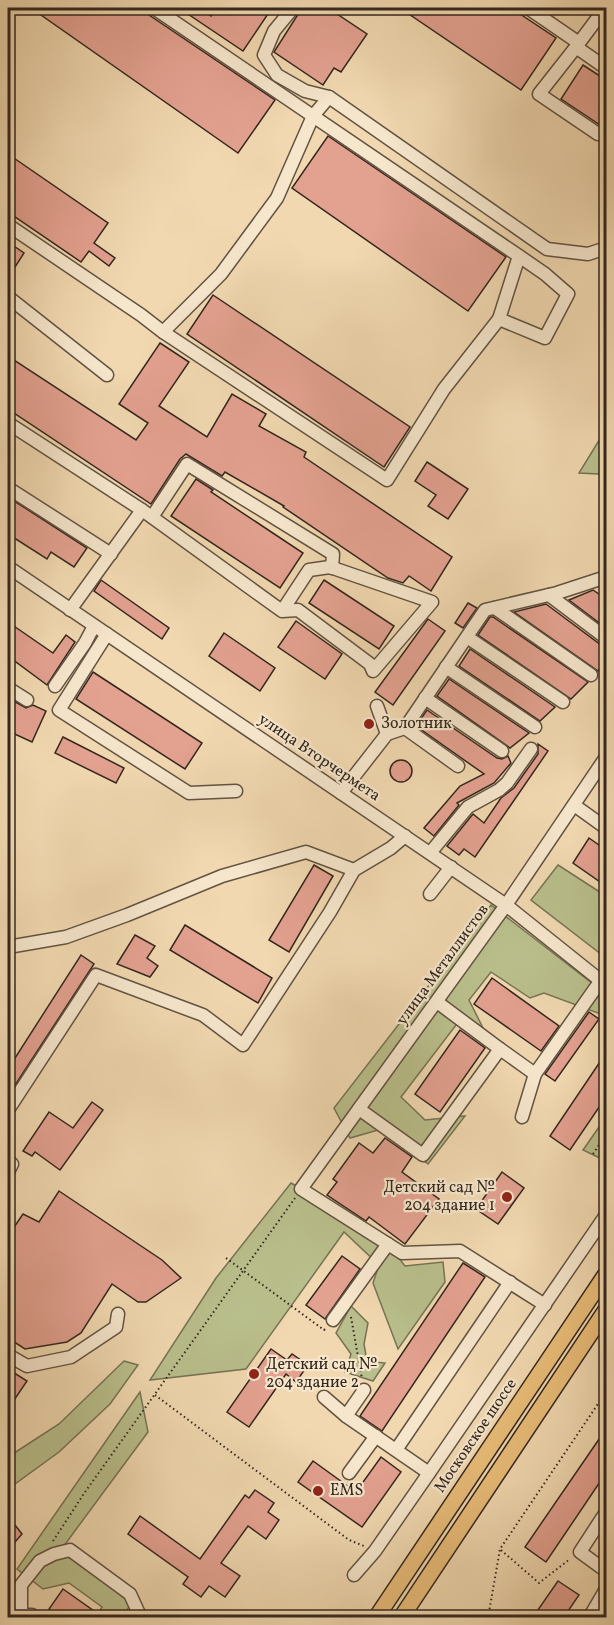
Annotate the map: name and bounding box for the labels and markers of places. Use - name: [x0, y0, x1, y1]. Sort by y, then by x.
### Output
- place label: Золотник: [381, 713, 452, 735]
- marker: Золотник: [362, 717, 376, 731]
- place label: Детский сад № 204 здание 1: [383, 1177, 495, 1217]
- marker: Детский сад № 204 здание 1: [500, 1190, 514, 1204]
- place label: Детский сад № 204 здание 2: [266, 1354, 378, 1394]
- marker: Детский сад № 204 здание 2: [247, 1367, 261, 1381]
- place label: EMS: [330, 1480, 363, 1502]
- marker: EMS: [311, 1484, 325, 1498]

